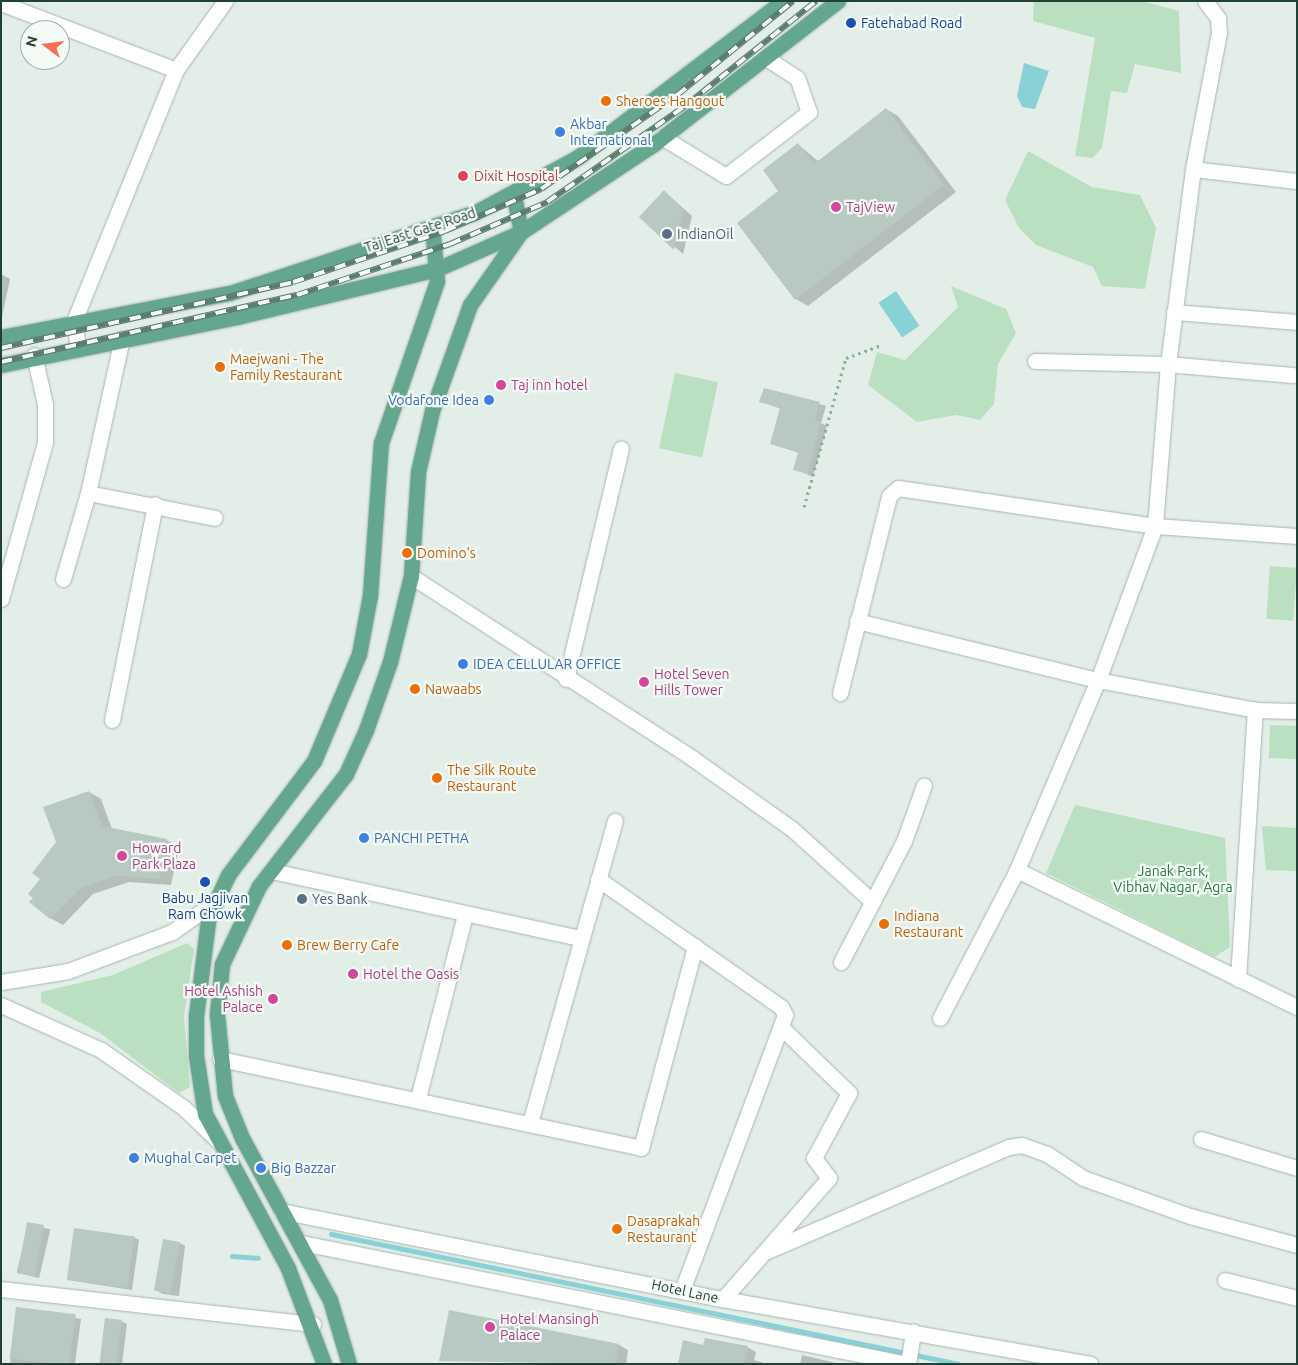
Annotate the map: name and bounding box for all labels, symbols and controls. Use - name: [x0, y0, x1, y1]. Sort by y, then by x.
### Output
- place label: Fatehabad Road: [861, 15, 962, 31]
- marker: Fatehabad Road: [845, 17, 857, 29]
- north arrow: [20, 20, 70, 70]
- text: N: [22, 34, 41, 49]
- place label: Sheroes Hangout: [616, 93, 724, 109]
- marker: Sheroes Hangout: [600, 95, 612, 107]
- place label: Akbar International: [570, 116, 651, 148]
- marker: Akbar International: [554, 126, 566, 138]
- place label: Dixit Hospital: [474, 168, 558, 184]
- marker: Dixit Hospital: [456, 169, 470, 183]
- place label: TajView: [846, 199, 895, 215]
- marker: TajView: [830, 201, 842, 213]
- street label: Taj East Gate Road: [362, 204, 478, 256]
- place label: IndianOil: [677, 226, 733, 242]
- marker: IndianOil: [661, 228, 673, 240]
- place label: Maejwani - The Family Restaurant: [230, 351, 342, 384]
- marker: Maejwani - The Family Restaurant: [214, 361, 226, 373]
- place label: Taj inn hotel: [511, 377, 588, 393]
- marker: Taj inn hotel: [495, 379, 507, 391]
- place label: Vodafone Idea: [388, 392, 479, 408]
- marker: Vodafone Idea: [483, 394, 495, 406]
- place label: Domino's: [417, 545, 476, 561]
- marker: Domino's: [401, 547, 413, 559]
- place label: IDEA CELLULAR OFFICE: [473, 656, 621, 672]
- marker: IDEA CELLULAR OFFICE: [457, 658, 469, 670]
- place label: Hotel Seven Hills Tower: [654, 666, 730, 699]
- marker: Hotel Seven Hills Tower: [638, 676, 650, 688]
- place label: Nawaabs: [425, 681, 482, 697]
- marker: Nawaabs: [409, 683, 421, 695]
- place label: The Silk Route Restaurant: [447, 762, 536, 794]
- marker: The Silk Route Restaurant: [431, 772, 443, 784]
- place label: PANCHI PETHA: [374, 830, 469, 846]
- marker: PANCHI PETHA: [358, 832, 370, 844]
- place label: Howard Park Plaza: [132, 840, 196, 872]
- marker: Howard Park Plaza: [116, 850, 128, 862]
- park label: Janak Park, Vibhav Nagar, Agra: [1113, 863, 1233, 896]
- marker: Babu Jagjivan Ram Chowk: [199, 876, 211, 888]
- place label: Babu Jagjivan Ram Chowk: [162, 890, 248, 922]
- place label: Yes Bank: [312, 891, 368, 907]
- marker: Yes Bank: [296, 893, 308, 905]
- place label: Indiana Restaurant: [894, 908, 963, 940]
- marker: Indiana Restaurant: [878, 918, 890, 930]
- place label: Brew Berry Cafe: [297, 937, 399, 953]
- marker: Brew Berry Cafe: [281, 939, 293, 951]
- place label: Hotel the Oasis: [363, 966, 459, 982]
- marker: Hotel the Oasis: [347, 968, 359, 980]
- place label: Hotel Ashish Palace: [184, 983, 263, 1016]
- marker: Hotel Ashish Palace: [267, 993, 279, 1005]
- place label: Mughal Carpet: [144, 1150, 237, 1166]
- marker: Mughal Carpet: [128, 1152, 140, 1164]
- place label: Big Bazzar: [271, 1160, 336, 1176]
- marker: Big Bazzar: [255, 1162, 267, 1174]
- place label: Dasaprakah Restaurant: [627, 1213, 700, 1246]
- marker: Dasaprakah Restaurant: [611, 1223, 623, 1235]
- street label: Hotel Lane: [650, 1276, 720, 1306]
- place label: Hotel Mansingh Palace: [500, 1311, 599, 1344]
- marker: Hotel Mansingh Palace: [484, 1321, 496, 1333]

